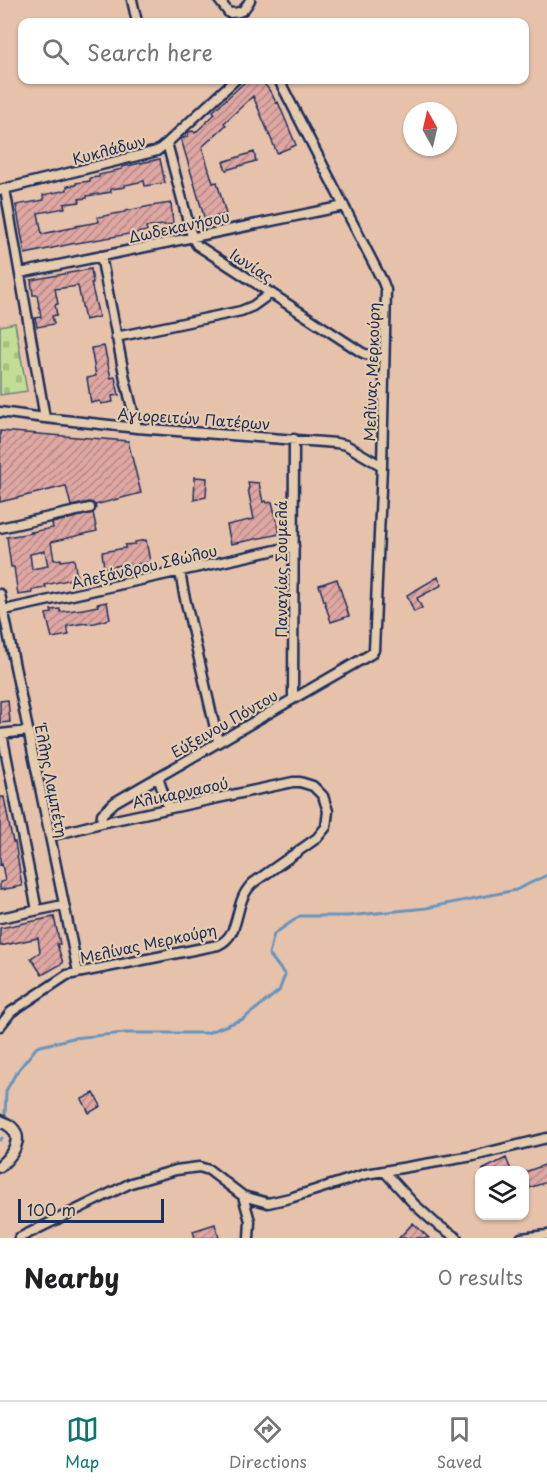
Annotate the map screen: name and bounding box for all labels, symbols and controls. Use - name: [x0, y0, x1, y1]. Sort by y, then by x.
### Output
- search box: [18, 18, 529, 84]
- icon: search: [39, 35, 72, 68]
- text: Search here: [87, 35, 213, 68]
- north arrow: [403, 102, 457, 156]
- street label: Κυκλάδων: [70, 128, 148, 170]
- street label: Δωδεκανήσου: [126, 204, 232, 248]
- street label: Ιωνίας: [226, 242, 278, 288]
- street label: Μελίνας Μερκούρη: [357, 302, 385, 442]
- street label: Αγιορειτών Πατέρων: [117, 401, 271, 435]
- street label: Παναγίας Σουμελά: [269, 500, 292, 638]
- street label: Αλεξάνδρου Σβώλου: [69, 538, 219, 594]
- street label: Εύξεινου Πόντου: [166, 683, 282, 763]
- street label: Έλλης Λαμπέτη: [29, 720, 74, 840]
- street label: Αλικαρνασού: [130, 771, 230, 813]
- street label: Μελίνας Μερκούρη: [77, 917, 219, 969]
- map controls: [475, 1166, 529, 1220]
- button: layers: [475, 1166, 529, 1220]
- scale bar: [18, 1196, 164, 1224]
- text: 100 m: [27, 1197, 76, 1221]
- text: Nearby: [24, 1258, 119, 1297]
- text: 0 results: [438, 1262, 523, 1292]
- tab: Map: [65, 1413, 99, 1473]
- tab: Directions: [229, 1413, 307, 1473]
- tab: Saved: [437, 1413, 482, 1473]

